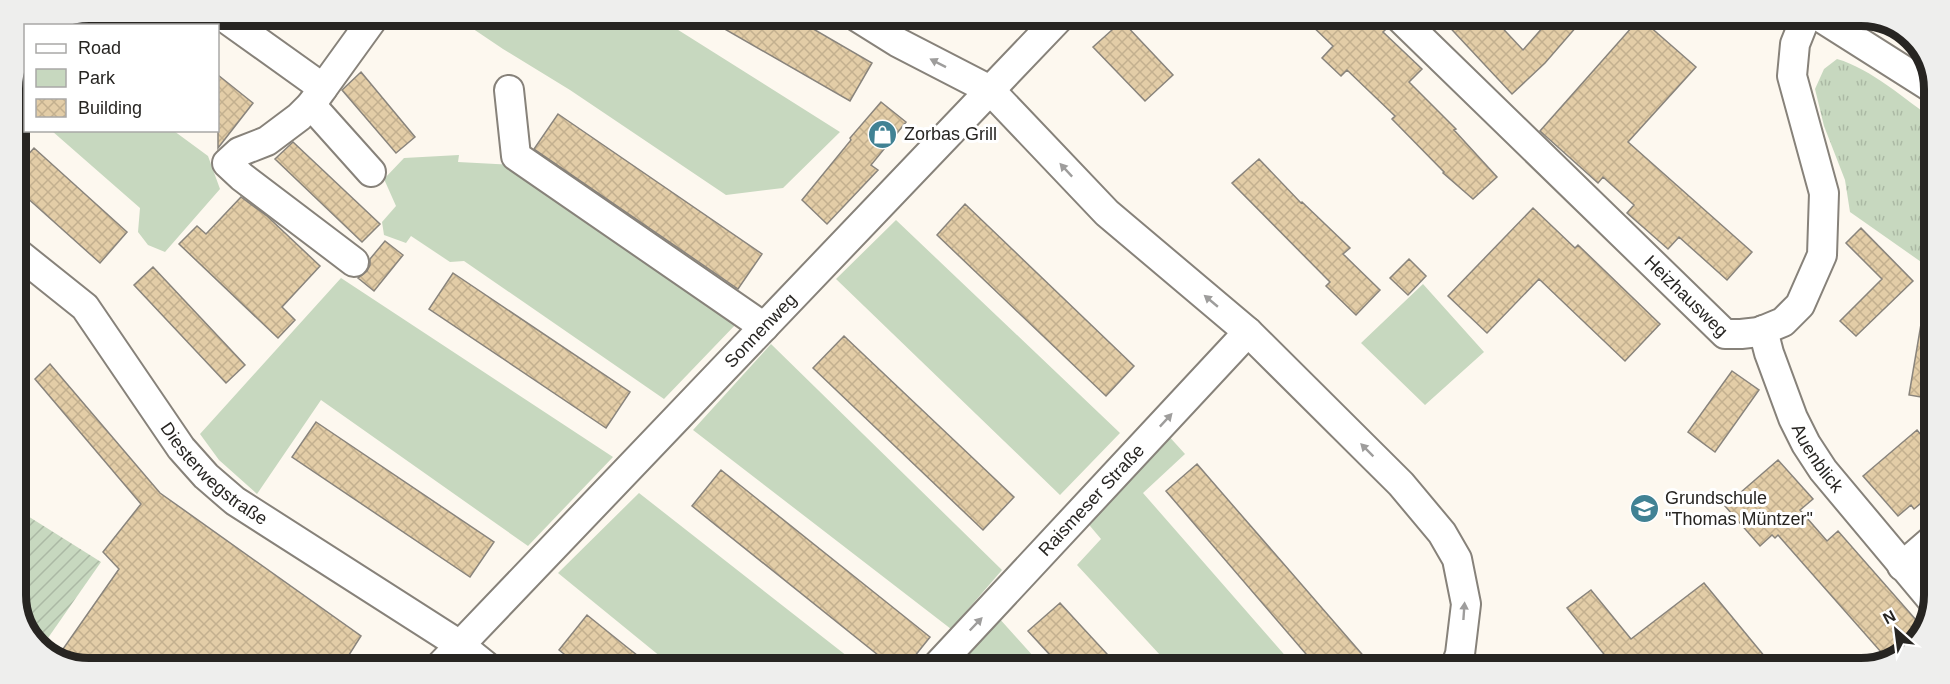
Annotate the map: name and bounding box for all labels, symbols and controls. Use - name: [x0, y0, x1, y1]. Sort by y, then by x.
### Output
- legend: [24, 24, 219, 132]
- text: Road: [78, 38, 121, 58]
- one-way arrow: [929, 58, 946, 68]
- text: Park: [78, 68, 116, 88]
- text: Building: [78, 98, 142, 118]
- shop icon: Zorbas Grill: [867, 118, 899, 150]
- place label: Zorbas Grill: [904, 124, 997, 144]
- one-way arrow: [1059, 163, 1073, 178]
- street label: Heizhausweg: [1640, 251, 1732, 341]
- street label: Sonnenweg: [720, 289, 801, 372]
- one-way arrow: [1204, 295, 1219, 308]
- one-way arrow: [1159, 413, 1172, 428]
- street label: Diesterwegstraße: [157, 419, 271, 529]
- street label: Auenblick: [1788, 421, 1848, 497]
- street label: Raismeser Straße: [1035, 440, 1148, 560]
- one-way arrow: [1360, 443, 1374, 457]
- place label: Grundschule "Thomas Müntzer": [1665, 488, 1813, 529]
- school or university icon: Grundschule "Thomas Müntzer": [1628, 492, 1660, 524]
- north arrow: [1866, 600, 1926, 660]
- one-way arrow: [1460, 601, 1469, 620]
- text: N: [1880, 607, 1898, 627]
- one-way arrow: [968, 618, 982, 632]

